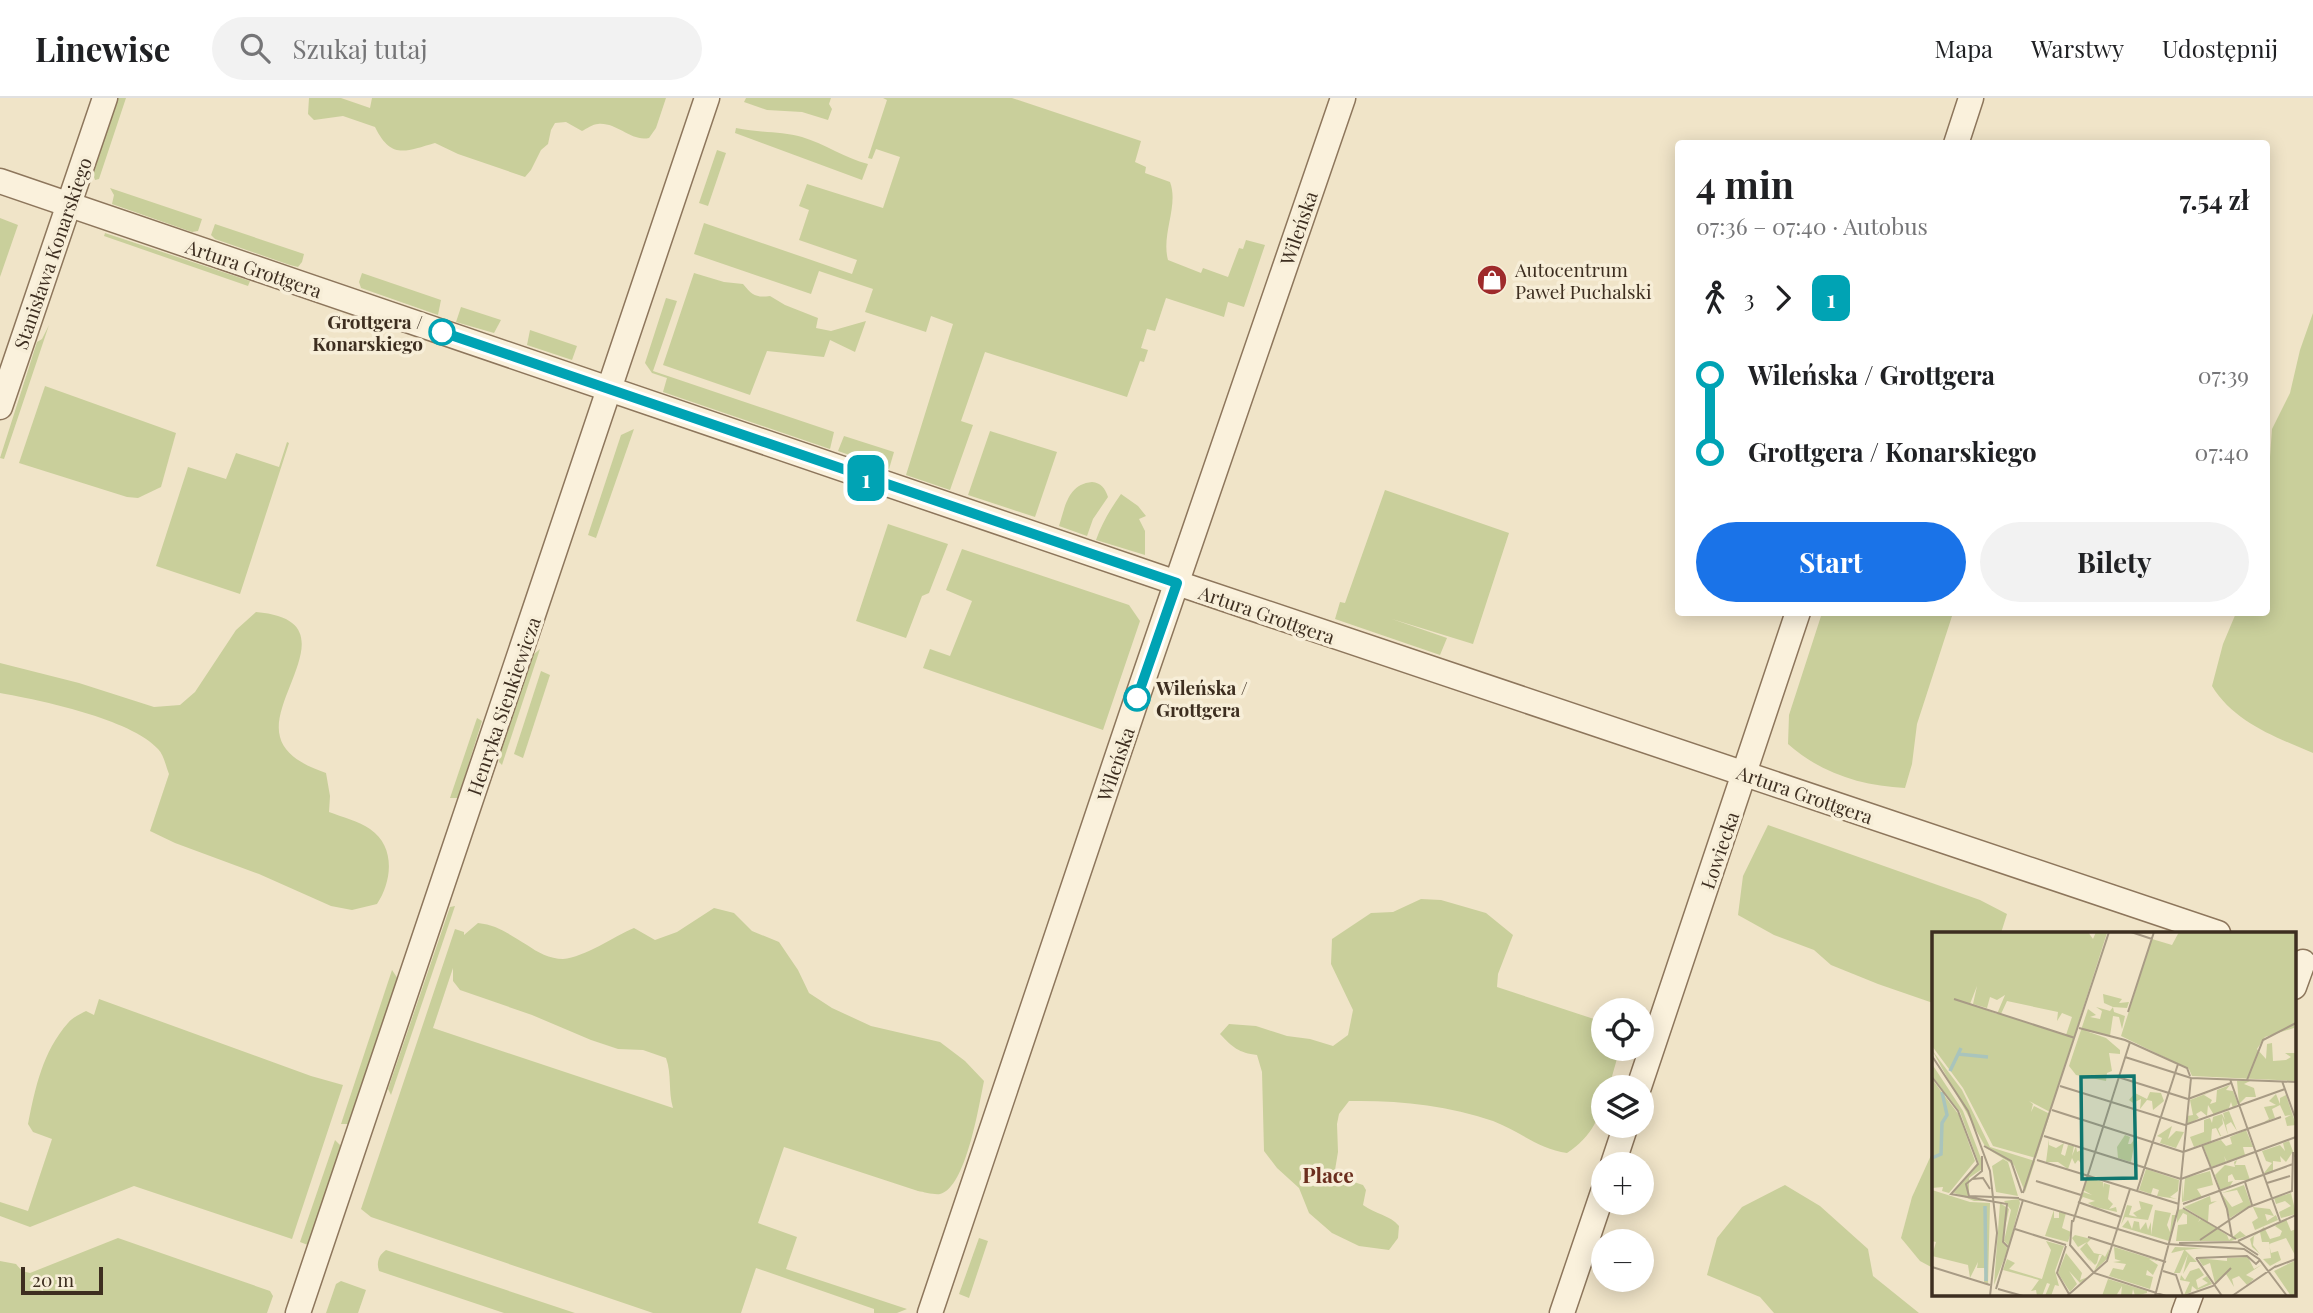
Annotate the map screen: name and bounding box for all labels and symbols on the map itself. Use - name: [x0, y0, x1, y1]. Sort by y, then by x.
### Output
- street label: Stanisława Konarskiego: [7, 153, 97, 353]
- street label: Wileńska: [1273, 187, 1323, 269]
- street label: Artura Grottgera: [182, 232, 326, 304]
- place label: Autocentrum Paweł Puchalski: [1514, 256, 1652, 304]
- shop icon: Autocentrum Paweł Puchalski: [1475, 263, 1509, 297]
- place label: Grottgera / Konarskiego: [312, 308, 423, 356]
- marker: Grottgera / Konarskiego: [429, 319, 455, 345]
- line badge: 1: [843, 455, 889, 501]
- street label: Artura Grottgera: [1195, 578, 1339, 650]
- street label: Henryka Sienkiewicza: [460, 613, 546, 799]
- place label: Wileńska / Grottgera: [1155, 674, 1248, 722]
- marker: Wileńska / Grottgera: [1124, 685, 1150, 711]
- street label: Wileńska: [1090, 723, 1140, 805]
- street label: Artura Grottgera: [1733, 758, 1877, 830]
- street label: Łowiecka: [1694, 807, 1745, 892]
- inset map: [1932, 932, 2296, 1296]
- district label: Place: [1302, 1160, 1354, 1188]
- scale bar: [21, 1264, 103, 1296]

